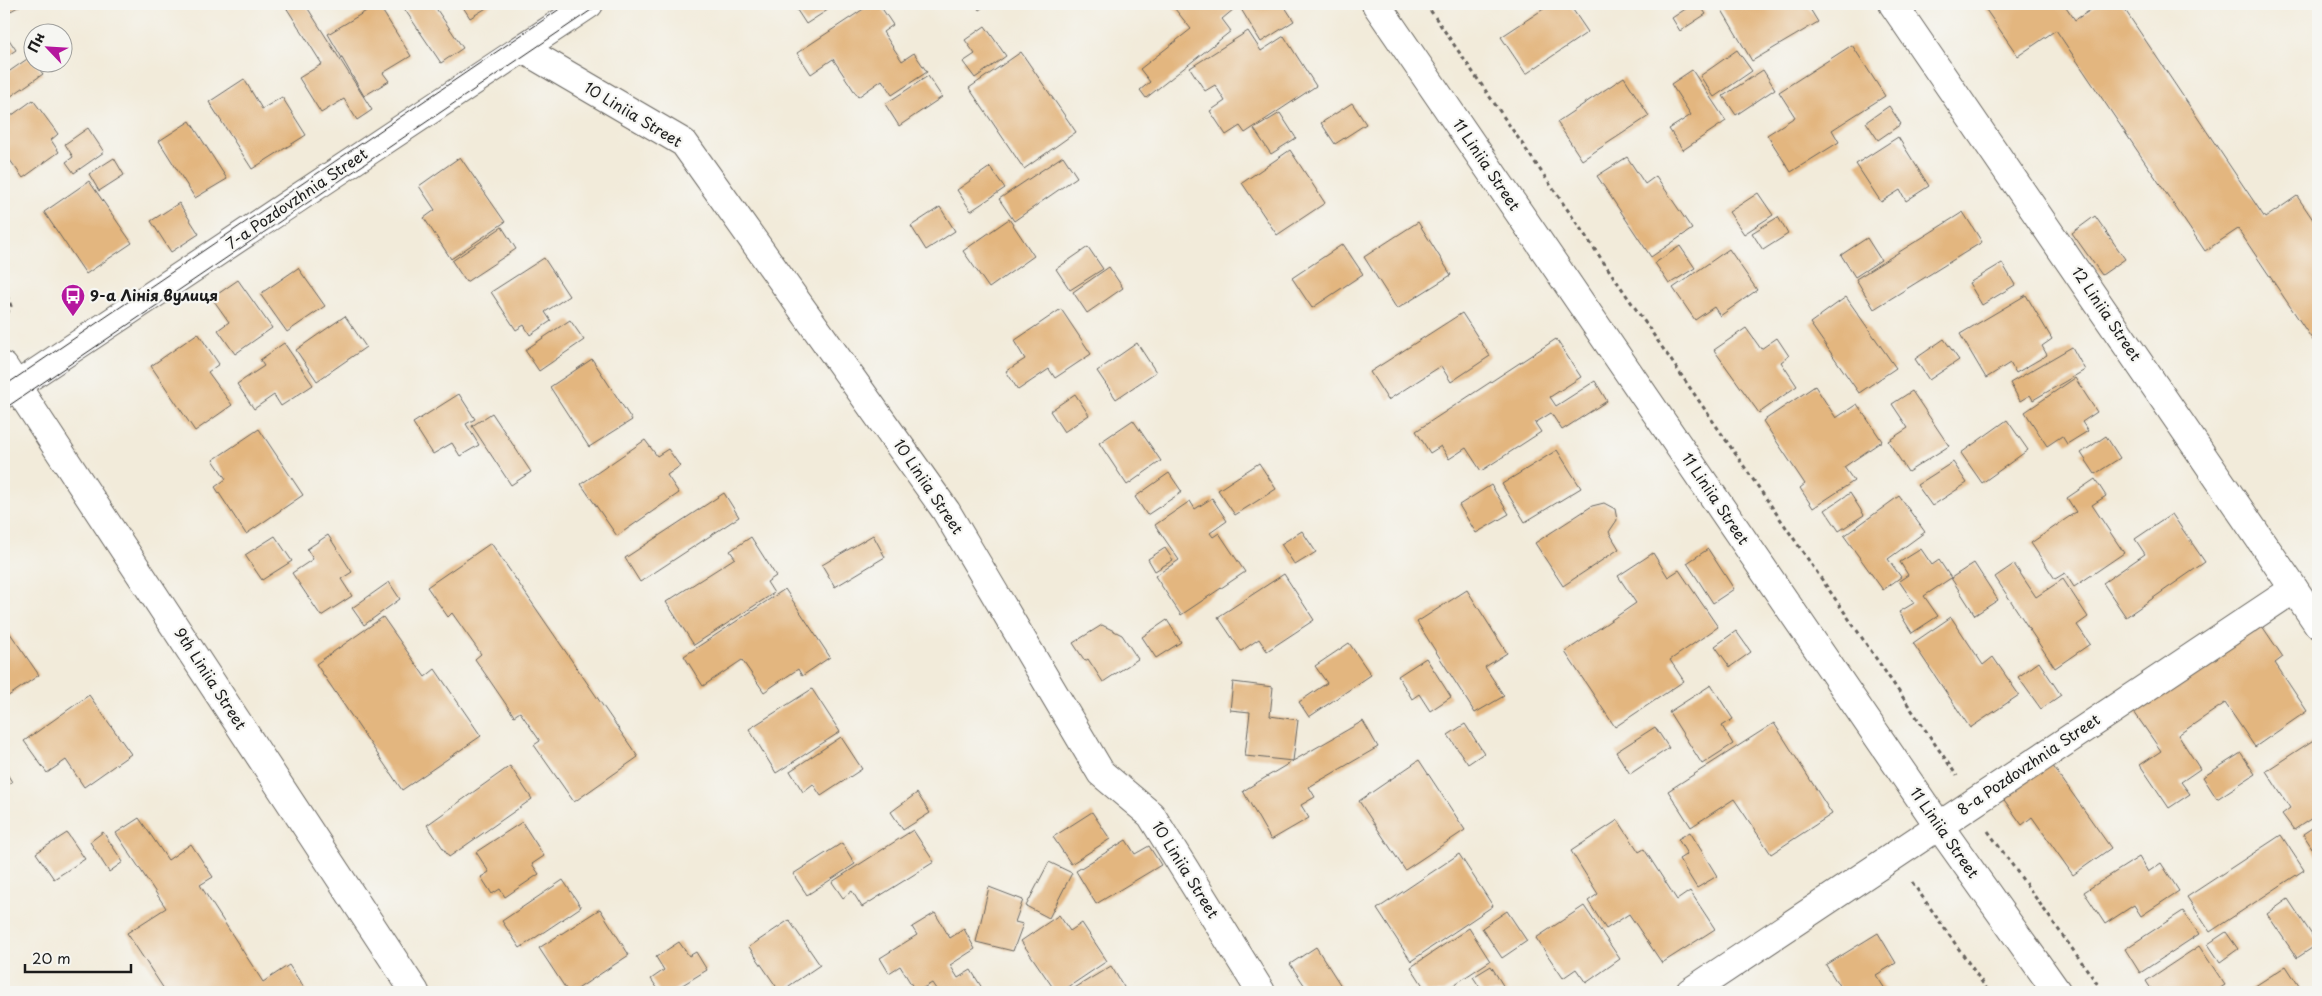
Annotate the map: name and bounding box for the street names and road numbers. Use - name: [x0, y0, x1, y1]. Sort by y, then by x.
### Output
- street label: 10 Liniia Street: [580, 75, 687, 152]
- street label: 11 Liniia Street: [1448, 113, 1527, 215]
- street label: 7-a Pozdovzhnia Street: [221, 142, 372, 254]
- street label: 12 Liniia Street: [2067, 261, 2148, 365]
- street label: 10 Liniia Street: [889, 434, 970, 538]
- street label: 11 Liniia Street: [1677, 447, 1756, 549]
- street label: 9th Liniia Street: [170, 623, 253, 734]
- street label: 8-a Pozdovzhnia Street: [1952, 707, 2104, 820]
- street label: 11 Liniia Street: [1905, 782, 1985, 882]
- street label: 10 Liniia Street: [1147, 816, 1225, 922]

